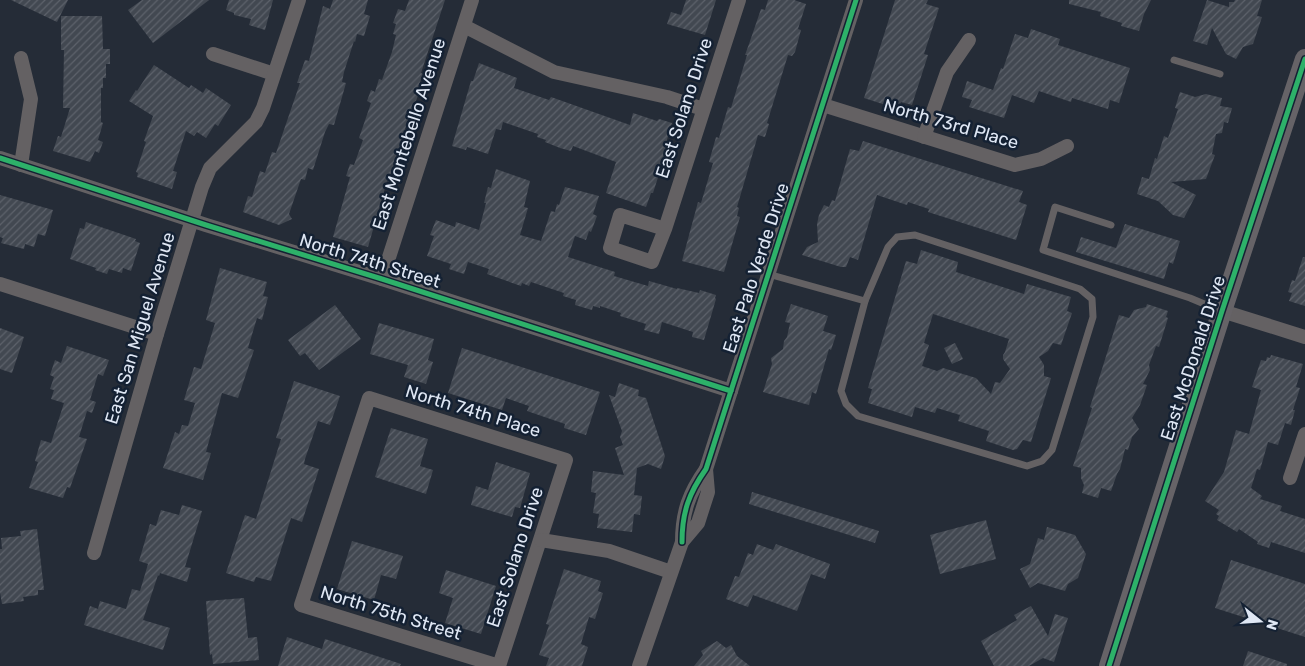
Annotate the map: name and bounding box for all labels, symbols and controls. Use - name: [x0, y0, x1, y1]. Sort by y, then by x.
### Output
- street label: East Montebello Avenue: [368, 35, 450, 233]
- street label: East Solano Drive: [651, 35, 717, 181]
- street label: North 73rd Place: [881, 94, 1021, 154]
- street label: East Palo Verde Drive: [718, 180, 794, 356]
- street label: East San Miguel Avenue: [100, 229, 180, 427]
- street label: North 74th Street: [297, 229, 443, 293]
- street label: East McDonald Drive: [1156, 273, 1230, 443]
- street label: North 74th Place: [403, 380, 543, 442]
- street label: East Solano Drive: [482, 484, 548, 630]
- street label: North 75th Street: [318, 581, 464, 645]
- north arrow: [1235, 596, 1285, 646]
- text: N: [1262, 617, 1282, 632]

